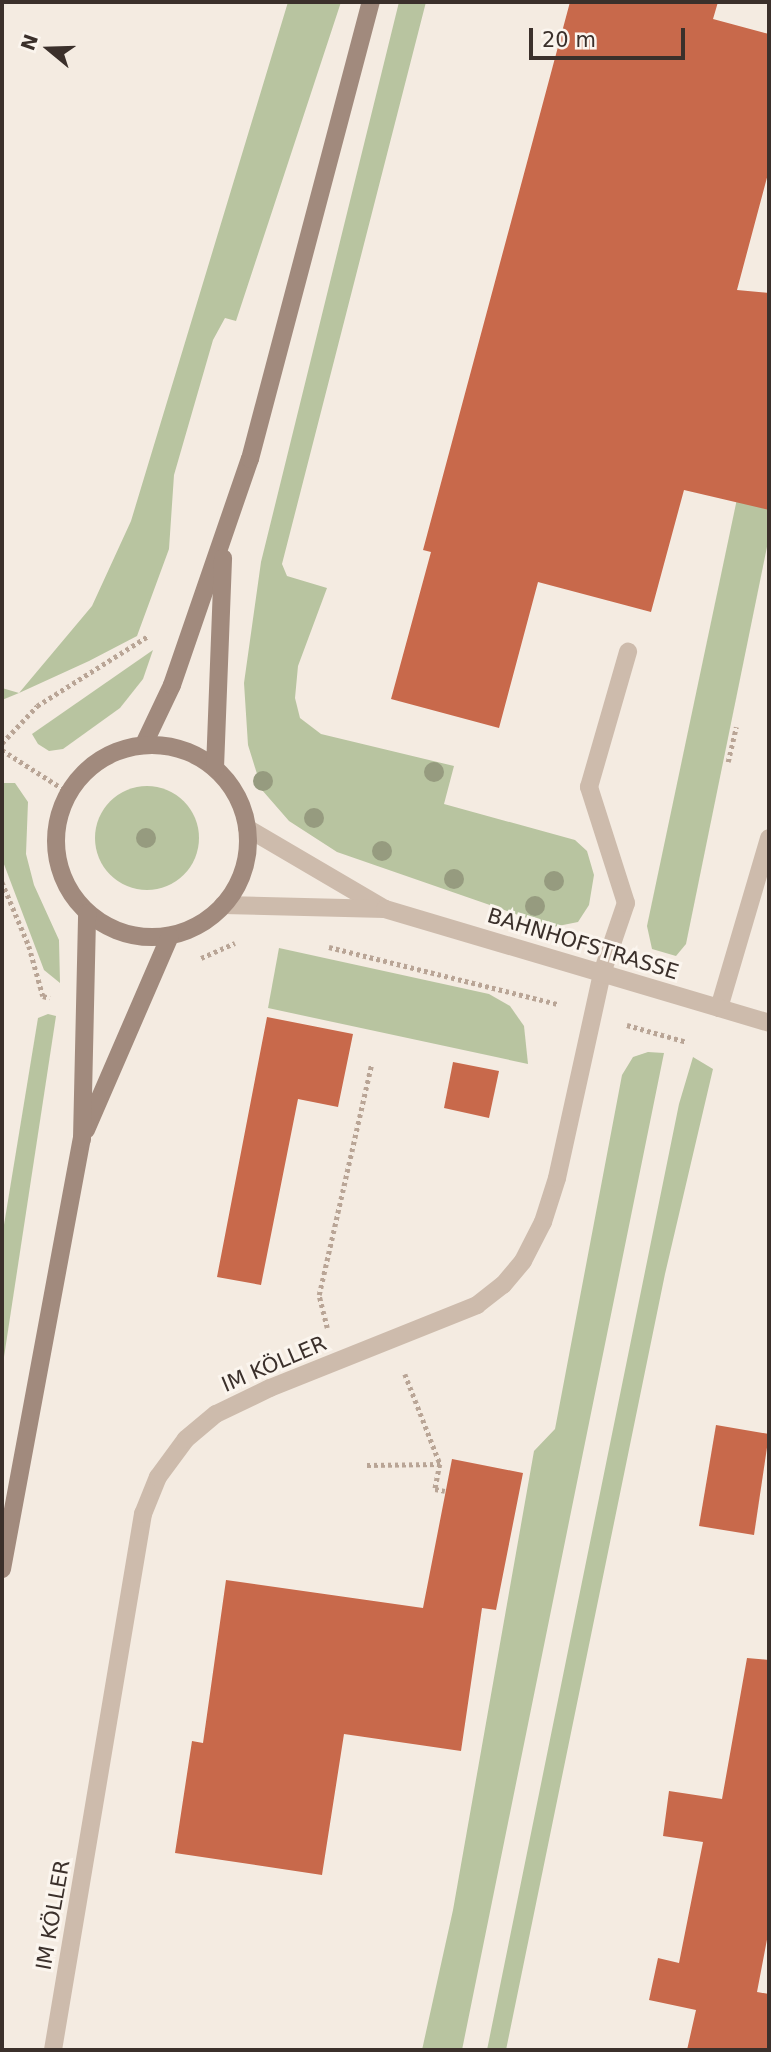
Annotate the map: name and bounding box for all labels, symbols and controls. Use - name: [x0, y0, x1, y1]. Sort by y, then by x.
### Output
- north arrow: [14, 14, 84, 84]
- scale bar: [533, 14, 689, 58]
- text: 20 m: [542, 28, 596, 52]
- text: N: [16, 31, 42, 53]
- street label: BAHNHOFSTRASSE: [484, 903, 682, 985]
- street label: IM KÖLLER: [218, 1331, 330, 1397]
- street label: IM KÖLLER: [31, 1858, 75, 1972]

